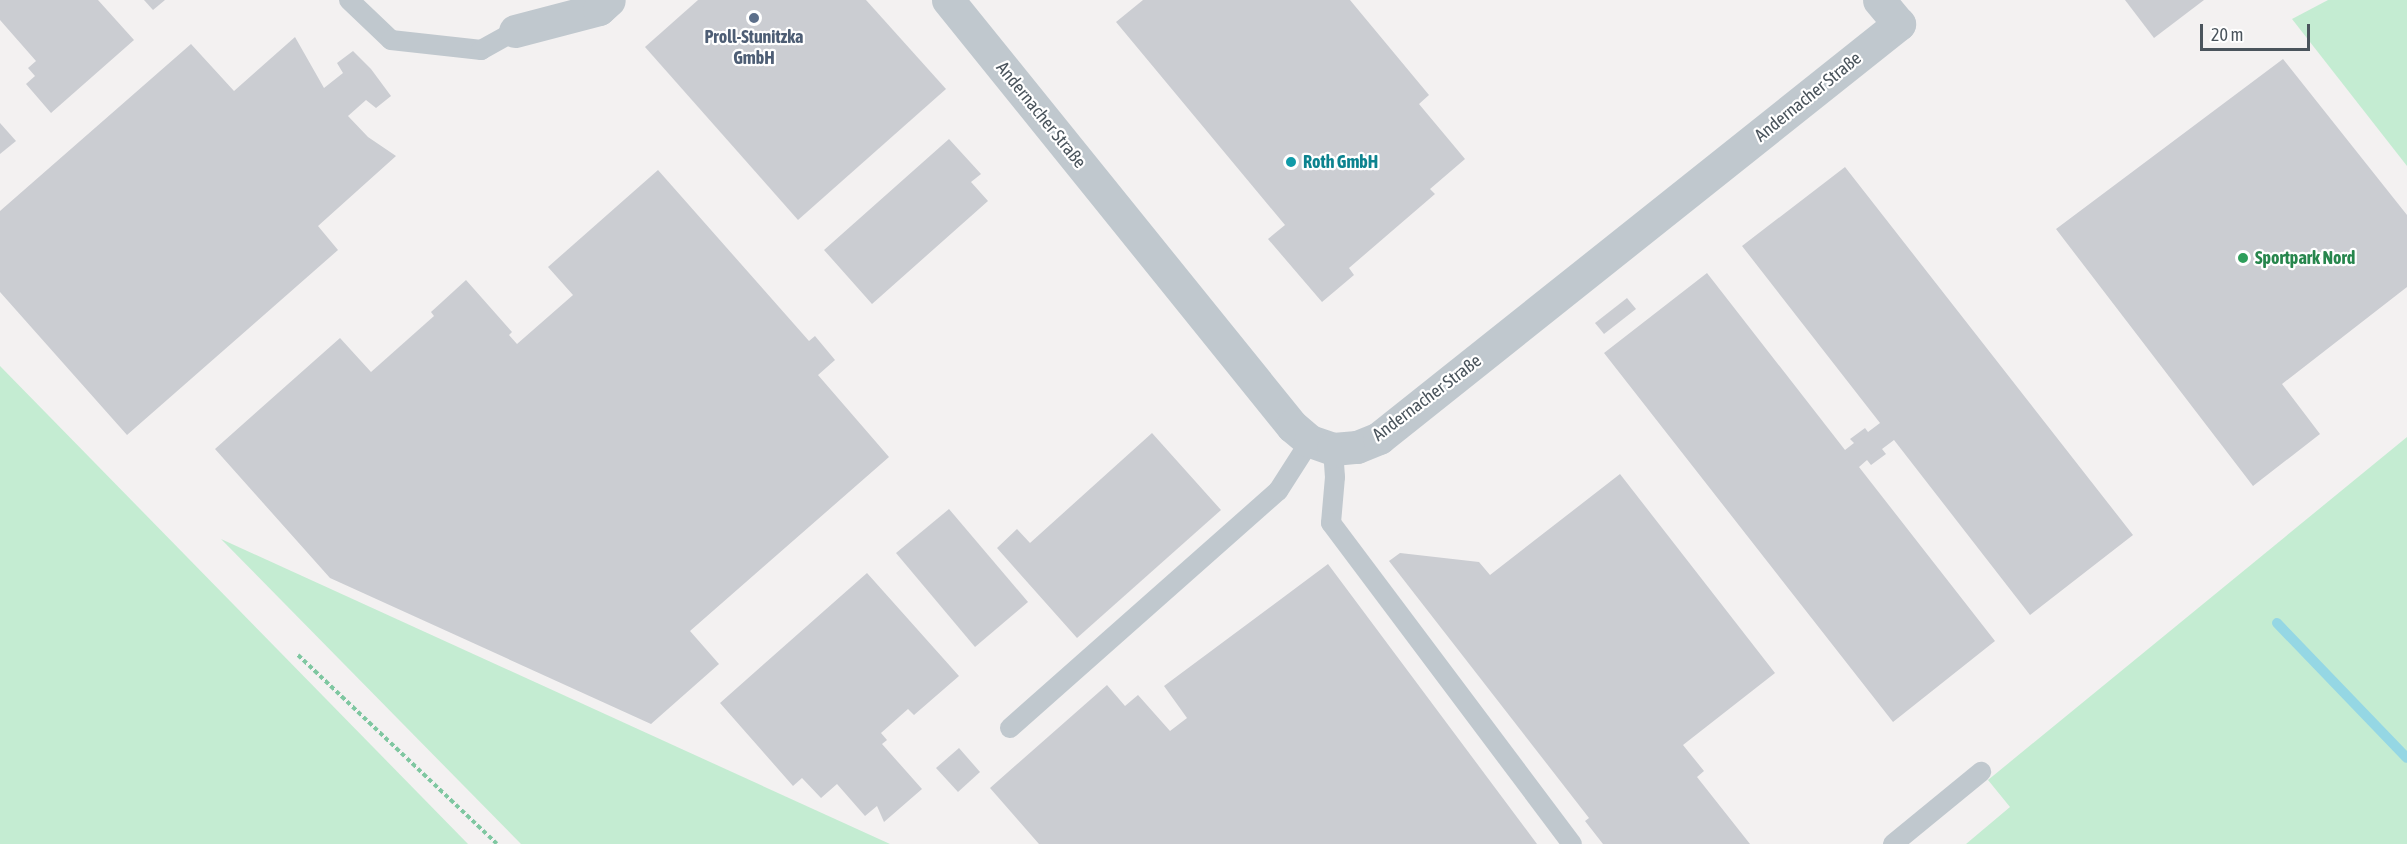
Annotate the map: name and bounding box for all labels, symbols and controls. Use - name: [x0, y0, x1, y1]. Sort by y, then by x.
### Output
- marker: Proll-Stunitzka GmbH: [747, 11, 761, 25]
- scale bar: [2203, 12, 2312, 50]
- text: 20 m: [2211, 24, 2243, 45]
- place label: Proll-Stunitzka GmbH: [705, 27, 803, 70]
- street label: Andernacher Straße: [1750, 47, 1866, 147]
- street label: Andernacher Straße: [991, 57, 1091, 173]
- place label: Roth GmbH: [1303, 151, 1378, 173]
- marker: Roth GmbH: [1284, 155, 1298, 169]
- place label: Sportpark Nord: [2255, 247, 2355, 269]
- marker: Sportpark Nord: [2236, 251, 2250, 265]
- street label: Andernacher Straße: [1368, 350, 1486, 446]

